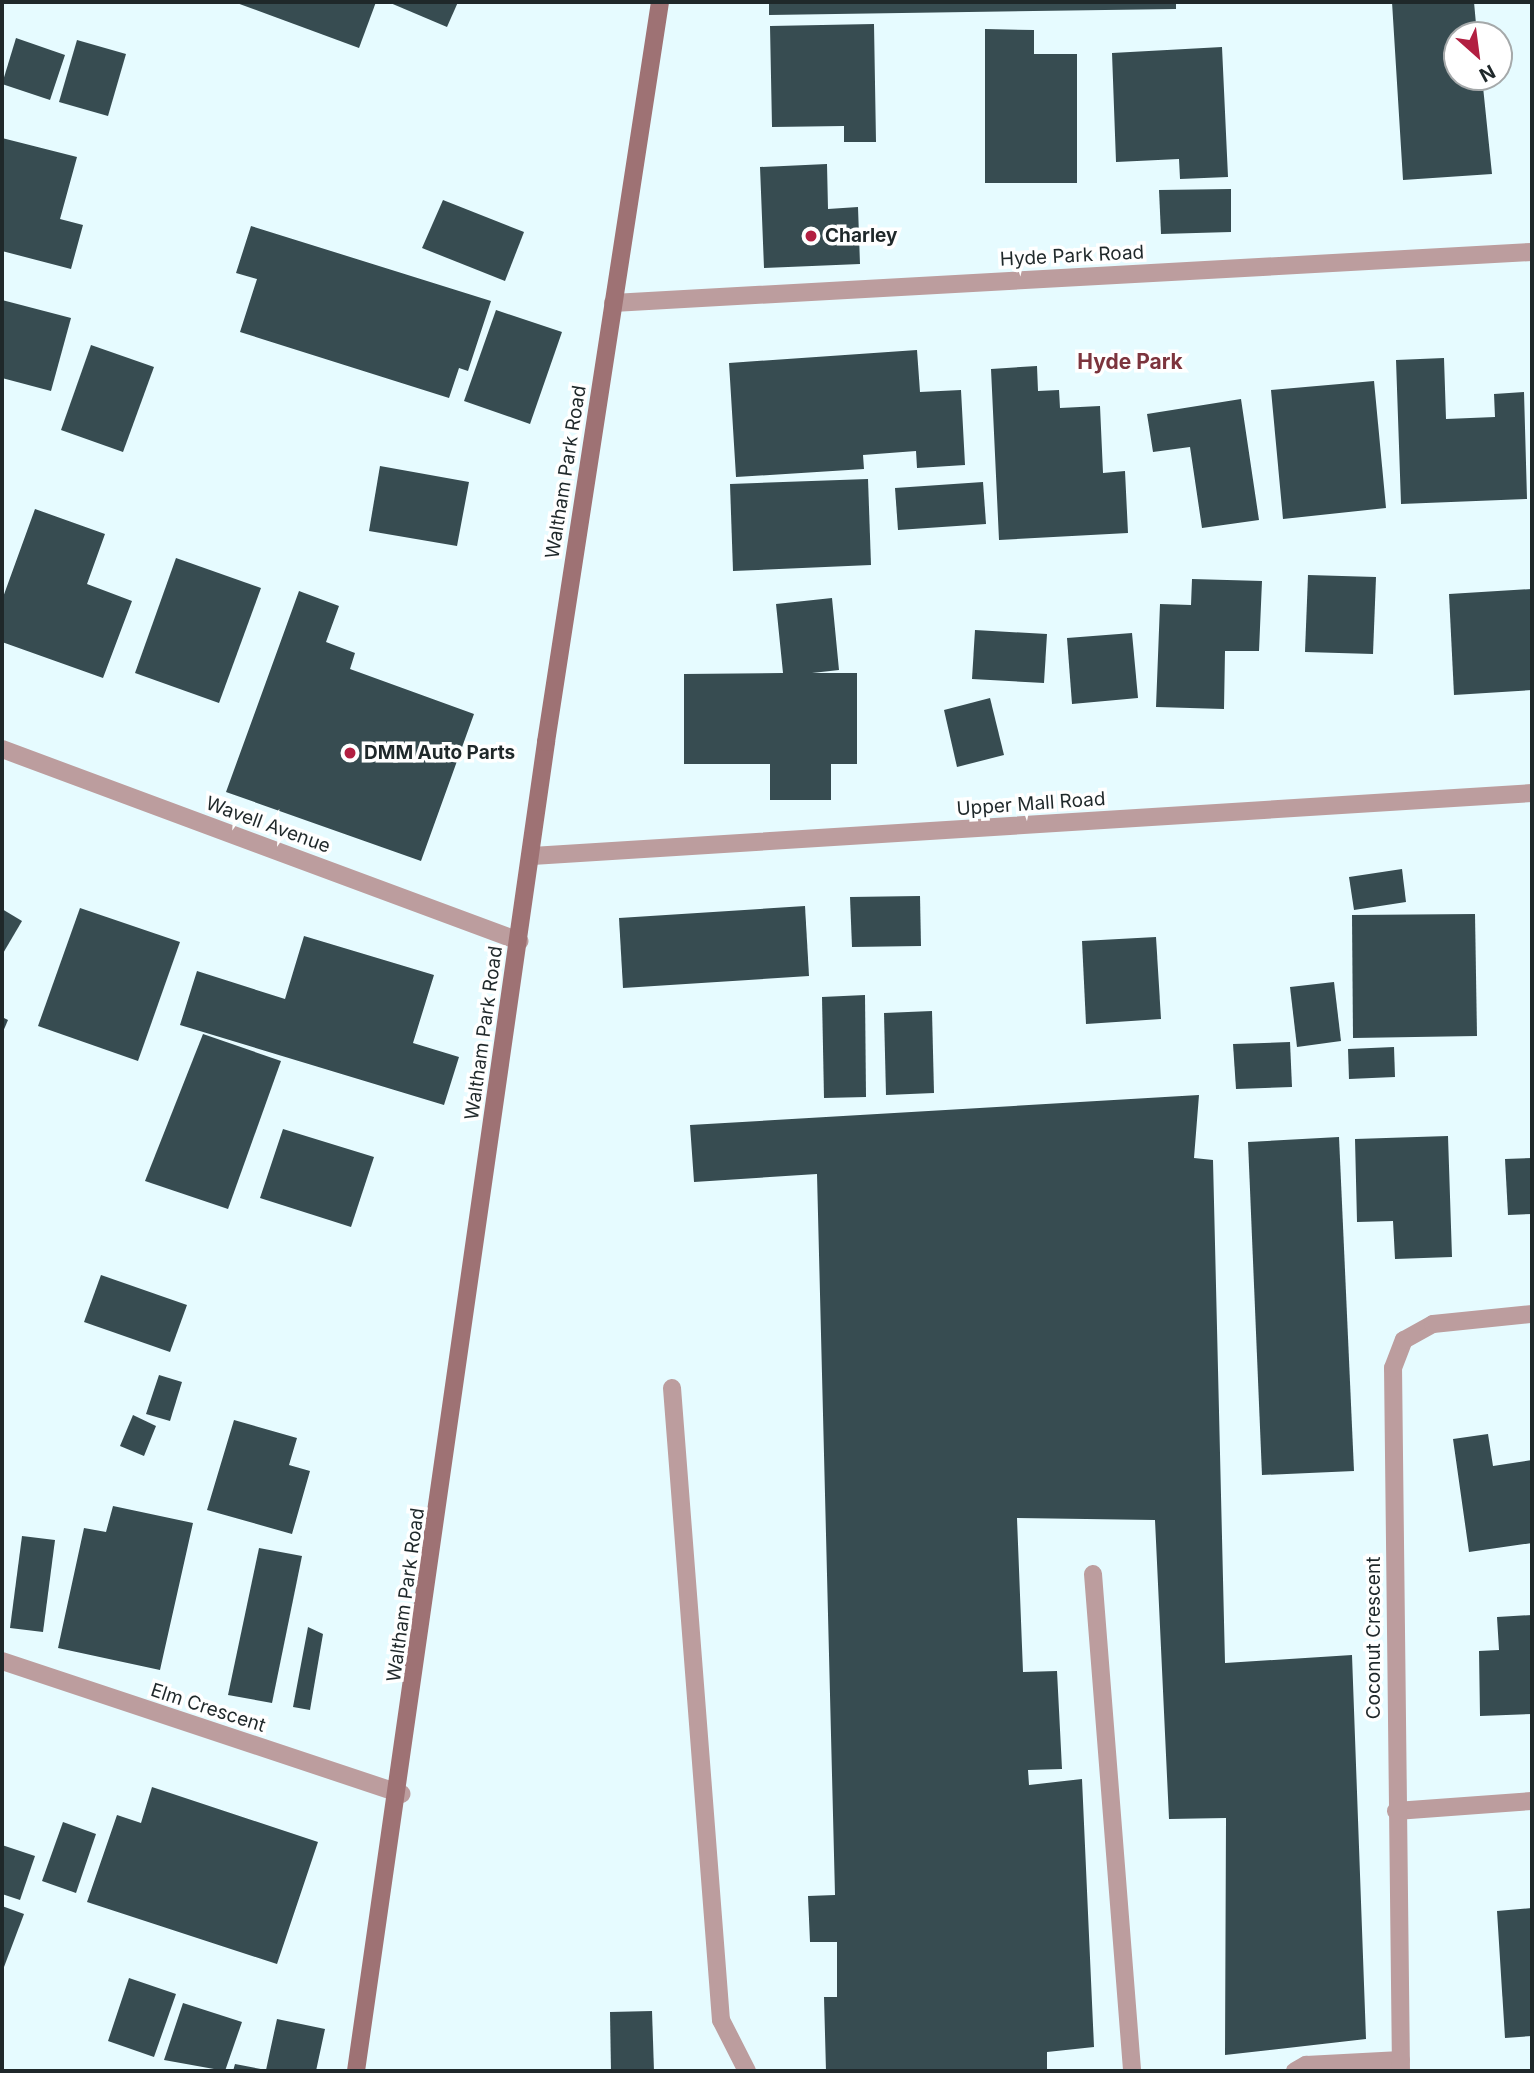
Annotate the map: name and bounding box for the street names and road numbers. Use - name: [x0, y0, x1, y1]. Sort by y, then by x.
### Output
- street label: Hyde Park Road: [999, 241, 1145, 271]
- street label: Waltham Park Road: [541, 384, 591, 560]
- street label: Upper Mall Road: [956, 787, 1106, 821]
- street label: Wavell Avenue: [203, 792, 333, 858]
- street label: Waltham Park Road: [461, 945, 507, 1121]
- street label: Waltham Park Road: [383, 1507, 429, 1683]
- street label: Coconut Crescent: [1363, 1557, 1385, 1719]
- street label: Elm Crescent: [148, 1679, 268, 1737]

